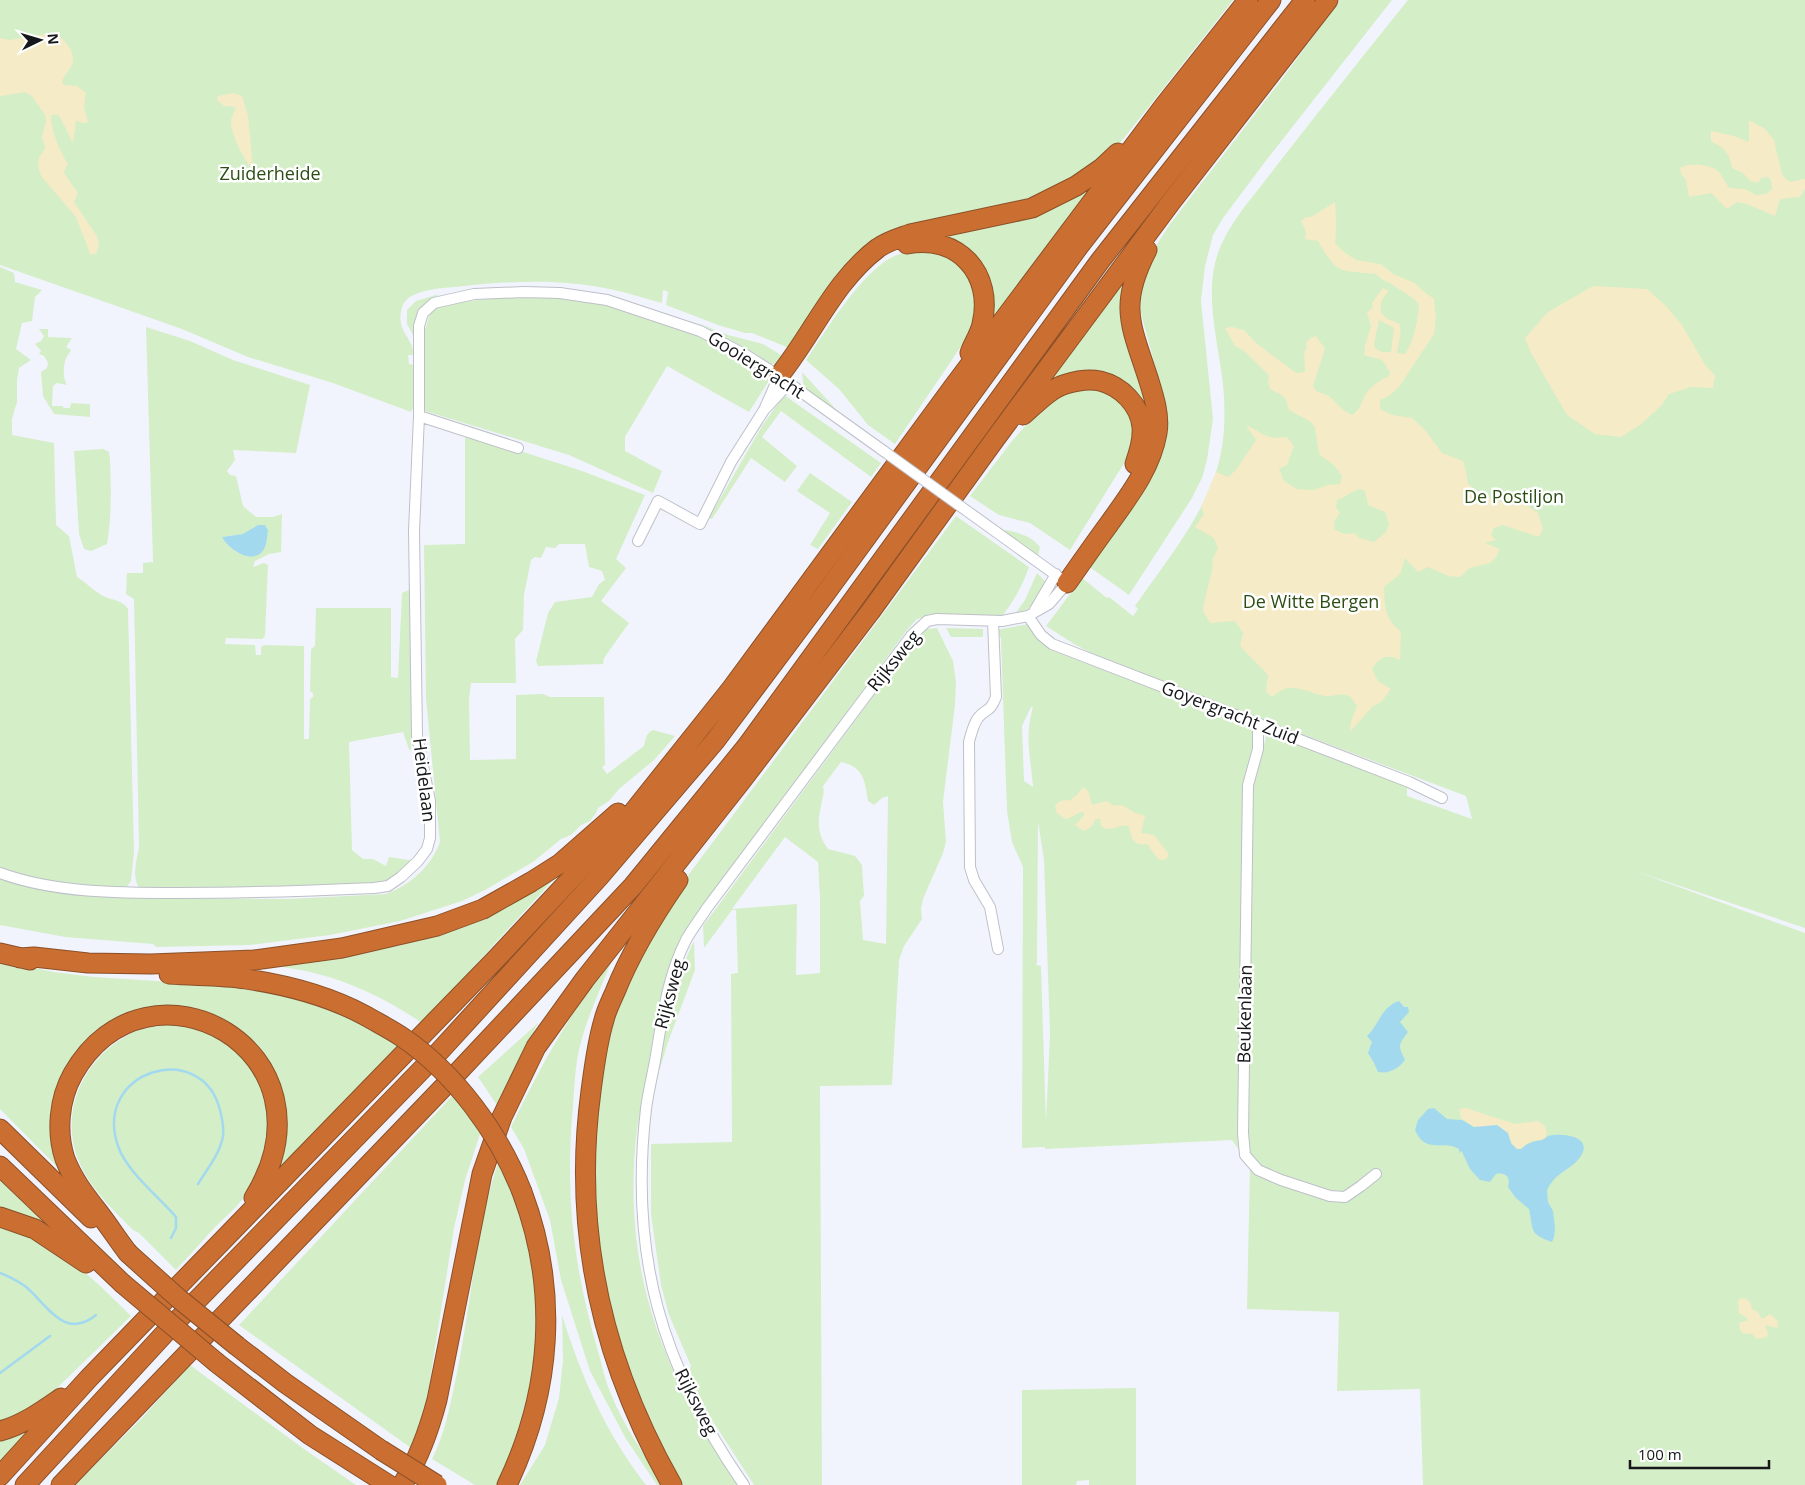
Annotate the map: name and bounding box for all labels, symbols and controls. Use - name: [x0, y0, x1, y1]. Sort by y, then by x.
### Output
- north arrow: [15, 15, 65, 65]
- text: N: [43, 32, 63, 45]
- park label: Zuiderheide: [219, 161, 321, 185]
- street label: Gooiergracht: [704, 325, 810, 403]
- park label: De Postiljon: [1464, 484, 1564, 508]
- park label: De Witte Bergen: [1243, 589, 1379, 613]
- street label: Rijksweg: [861, 625, 925, 696]
- street label: Goyergracht Zuid: [1158, 675, 1302, 749]
- street label: Heidelaan: [408, 736, 442, 823]
- street label: Rijksweg: [648, 956, 690, 1032]
- street label: Beukenlaan: [1231, 964, 1257, 1064]
- street label: Rijksweg: [670, 1364, 724, 1439]
- scale bar: [1630, 1438, 1769, 1470]
- text: 100 m: [1638, 1444, 1682, 1464]

